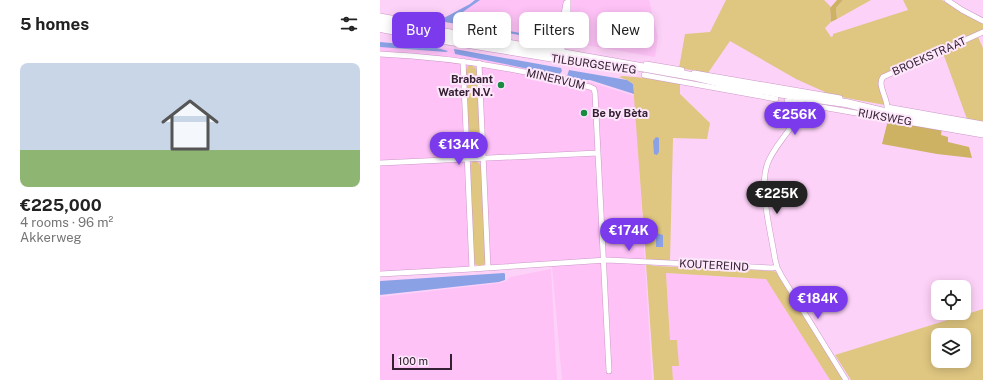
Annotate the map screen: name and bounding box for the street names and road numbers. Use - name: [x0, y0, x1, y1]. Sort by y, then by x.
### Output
- street label: BROEKSTRAAT: [890, 34, 968, 78]
- street label: TILBURGSEWEG: [551, 52, 637, 76]
- street label: MINERVUM: [525, 66, 587, 92]
- street label: RIJKSWEG: [857, 106, 913, 128]
- street label: KOUTEREIND: [679, 257, 750, 273]

